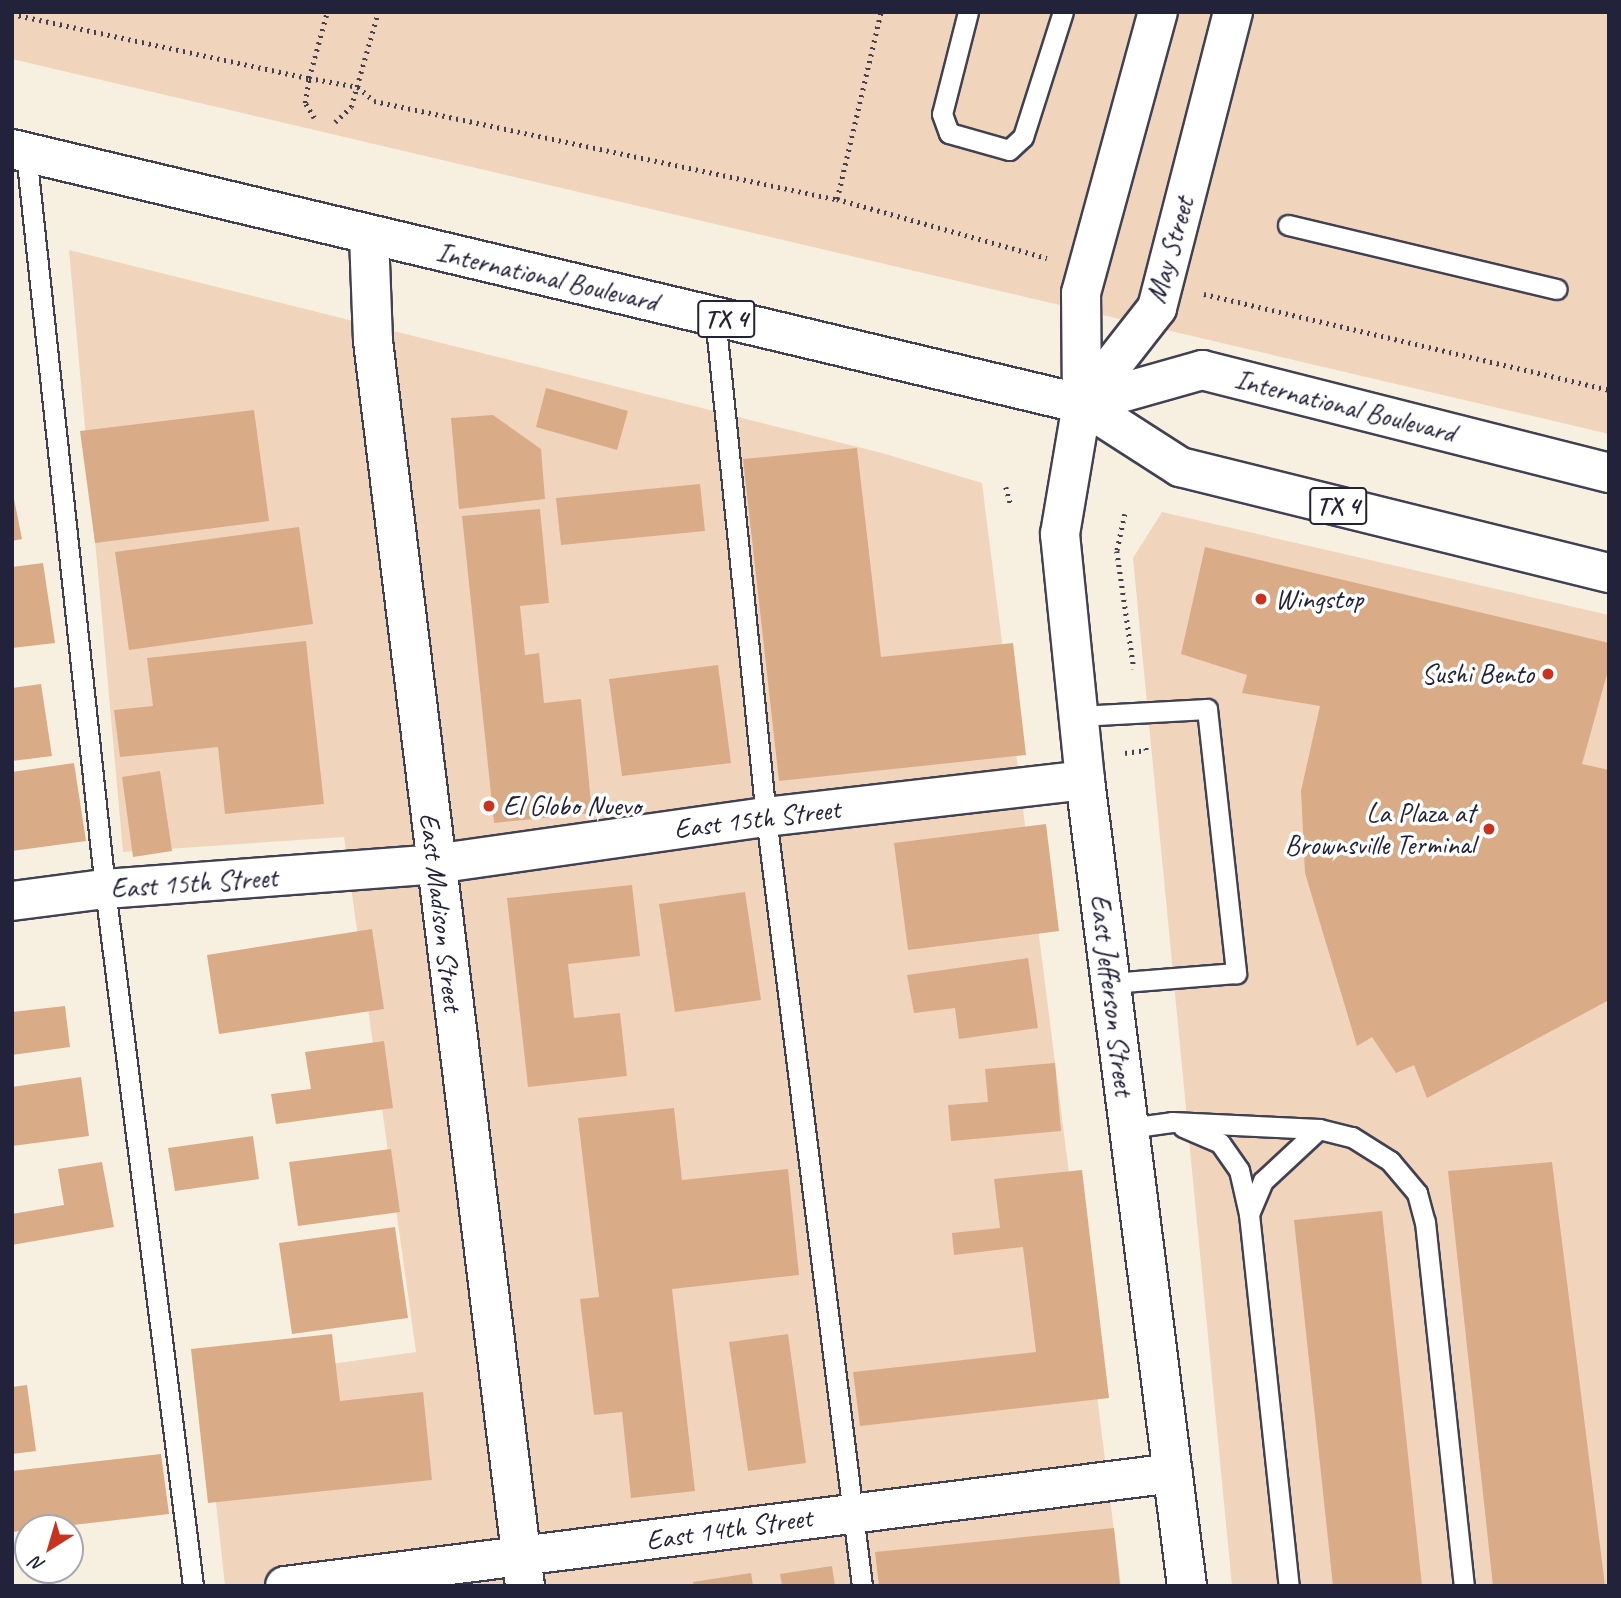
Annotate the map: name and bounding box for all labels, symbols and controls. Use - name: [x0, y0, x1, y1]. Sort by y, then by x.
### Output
- street label: May Street: [1139, 193, 1201, 307]
- street label: International Boulevard: [433, 235, 661, 319]
- road number: TX 4: [696, 296, 756, 342]
- street label: International Boulevard: [1231, 362, 1459, 450]
- road number: TX 4: [1308, 484, 1368, 528]
- place label: Wingstop: [1275, 582, 1363, 616]
- marker: Wingstop: [1253, 591, 1269, 607]
- place label: Sushi Bento: [1421, 657, 1534, 691]
- marker: Sushi Bento: [1540, 666, 1556, 682]
- place label: El Globo Nuevo: [503, 789, 642, 823]
- street label: East 15th Street: [672, 792, 842, 846]
- place label: La Plaza at Brownsville Terminal: [1283, 796, 1475, 862]
- marker: El Globo Nuevo: [481, 798, 497, 814]
- street label: East Madison Street: [412, 810, 470, 1014]
- marker: La Plaza at Brownsville Terminal: [1481, 821, 1497, 837]
- street label: East 15th Street: [109, 860, 279, 906]
- street label: East Jefferson Street: [1083, 892, 1141, 1098]
- street label: East 14th Street: [644, 1501, 814, 1557]
- north arrow: [14, 1514, 84, 1584]
- text: N: [26, 1551, 49, 1577]

